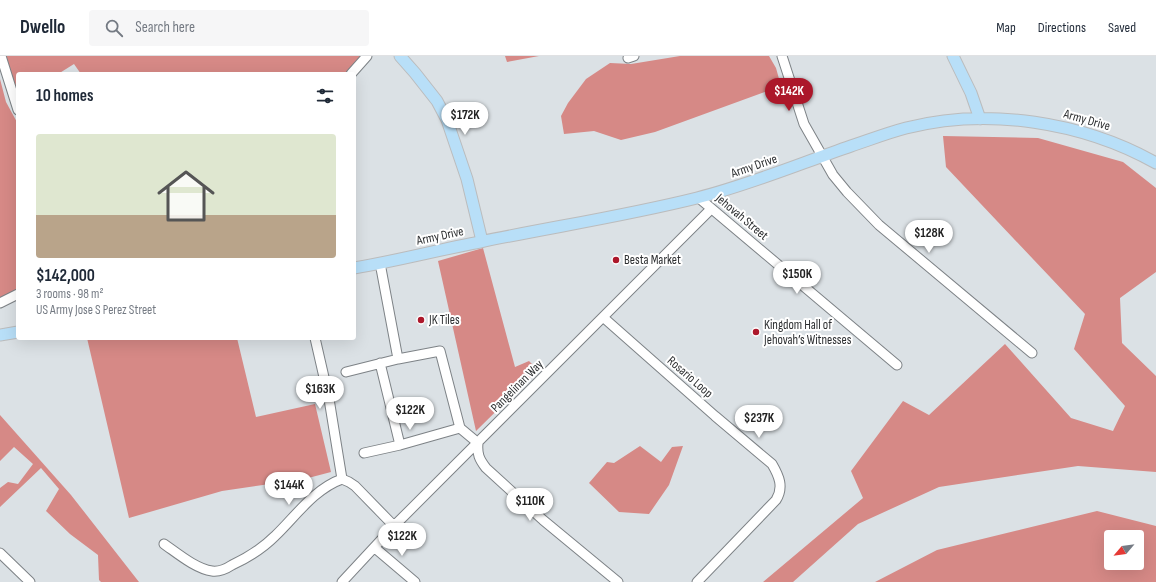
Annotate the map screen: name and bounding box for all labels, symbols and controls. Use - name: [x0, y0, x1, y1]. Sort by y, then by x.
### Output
- search box: [89, 10, 369, 46]
- text: Dwello: [20, 16, 65, 39]
- icon: search: [103, 17, 125, 39]
- text: Search here: [135, 18, 195, 37]
- text: Map: [996, 19, 1016, 36]
- text: Directions: [1038, 19, 1086, 36]
- text: Saved: [1108, 19, 1136, 36]
- pin: $142K: [761, 78, 817, 112]
- text: $142K: [774, 83, 804, 99]
- icon: filters: [314, 85, 336, 107]
- text: 10 homes: [36, 86, 93, 106]
- pin: $172K: [437, 102, 493, 136]
- street label: Army Drive: [1061, 105, 1112, 134]
- text: $172K: [450, 107, 480, 123]
- street label: Army Drive: [728, 151, 779, 182]
- icon: home: [150, 160, 222, 232]
- street label: Jehovah Street: [712, 190, 772, 244]
- pin: $128K: [901, 220, 957, 254]
- street label: Army Drive: [414, 223, 465, 249]
- text: $128K: [914, 225, 944, 241]
- place label: Besta Market: [624, 252, 681, 268]
- marker: Besta Market: [611, 255, 621, 265]
- pin: $150K: [769, 261, 825, 295]
- text: $142,000: [36, 266, 95, 286]
- text: $150K: [782, 266, 812, 282]
- text: 3 rooms · 98 m²: [36, 286, 103, 302]
- text: US Army Jose S Perez Street: [36, 302, 156, 318]
- place label: JK Tiles: [428, 312, 460, 328]
- marker: JK Tiles: [416, 315, 426, 325]
- place label: Kingdom Hall of Jehovah’s Witnesses: [763, 317, 852, 348]
- marker: Kingdom Hall of Jehovah’s Witnesses: [751, 327, 761, 337]
- street label: Rosario Loop: [664, 353, 716, 401]
- street label: Pangelinan Way: [487, 356, 547, 416]
- pin: $163K: [292, 376, 348, 410]
- text: $163K: [305, 381, 335, 397]
- pin: $122K: [382, 397, 438, 431]
- text: $122K: [395, 402, 425, 418]
- pin: $237K: [731, 405, 787, 439]
- text: $237K: [744, 410, 774, 426]
- pin: $144K: [261, 472, 317, 506]
- text: $144K: [274, 477, 304, 493]
- pin: $110K: [502, 488, 558, 522]
- text: $110K: [515, 493, 545, 509]
- pin: $122K: [374, 523, 430, 557]
- text: $122K: [387, 528, 417, 544]
- north arrow: [1104, 530, 1144, 570]
- map controls: [1104, 530, 1144, 570]

